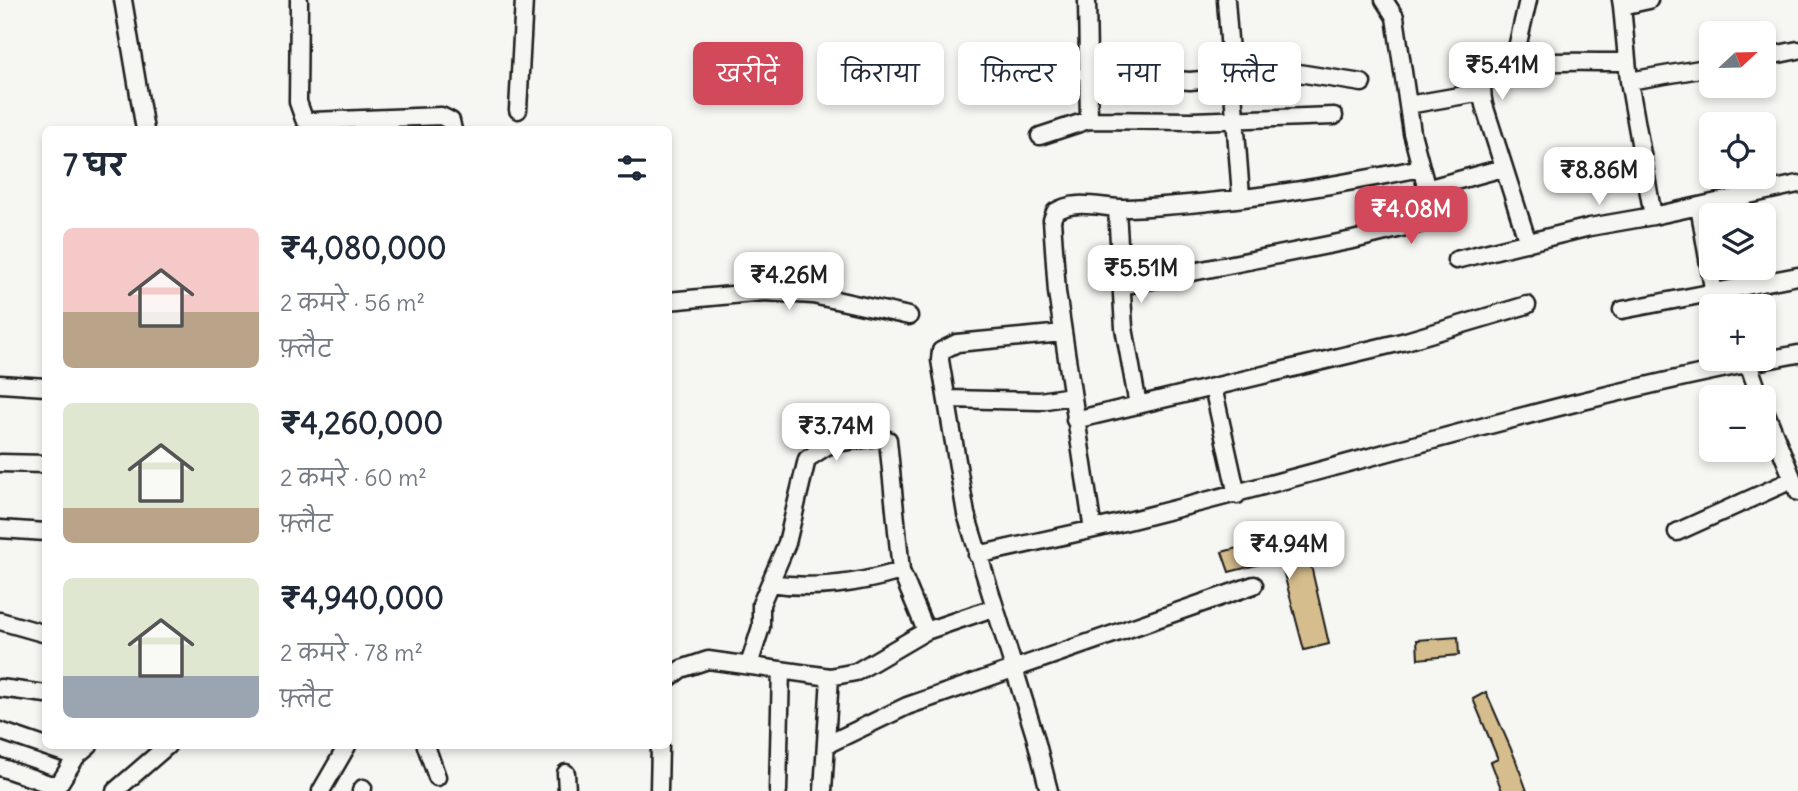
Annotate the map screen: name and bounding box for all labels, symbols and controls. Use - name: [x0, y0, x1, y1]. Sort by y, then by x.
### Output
- north arrow: [1699, 21, 1776, 98]
- map controls: [1699, 21, 1776, 462]
- chip: खरीदें: [693, 42, 803, 105]
- chip: किराया: [817, 42, 944, 105]
- chip: फ़िल्टर: [958, 42, 1080, 105]
- chip: नया: [1094, 42, 1184, 105]
- chip: फ़्लैट: [1198, 42, 1301, 105]
- pin: ₹5.41M: [1445, 42, 1559, 102]
- text: ₹5.41M: [1465, 50, 1539, 79]
- button: locate: [1699, 112, 1776, 189]
- text: 7 घर: [63, 146, 125, 184]
- pin: ₹8.86M: [1542, 148, 1656, 207]
- icon: filters: [613, 149, 651, 187]
- text: ₹8.86M: [1560, 155, 1638, 184]
- pin: ₹4.08M: [1354, 187, 1468, 246]
- text: ₹4.08M: [1371, 194, 1451, 223]
- button: layers: [1699, 203, 1776, 280]
- text: ₹4,080,000: [280, 229, 447, 267]
- pin: ₹5.51M: [1084, 246, 1198, 305]
- pin: ₹4.26M: [732, 252, 846, 312]
- text: ₹5.51M: [1104, 253, 1178, 282]
- icon: home: [119, 256, 203, 340]
- text: ₹4.26M: [750, 260, 828, 289]
- text: 2 कमरे · 56 m²: [280, 288, 425, 317]
- button: +: [1699, 294, 1776, 371]
- text: फ़्लैट: [280, 334, 332, 363]
- button: −: [1699, 385, 1776, 462]
- text: ₹4,260,000: [280, 404, 443, 442]
- pin: ₹3.74M: [779, 404, 893, 463]
- text: ₹3.74M: [798, 411, 874, 440]
- icon: home: [119, 431, 203, 515]
- text: 2 कमरे · 60 m²: [280, 463, 427, 492]
- text: फ़्लैट: [280, 509, 332, 538]
- pin: ₹4.94M: [1232, 522, 1346, 581]
- text: ₹4.94M: [1249, 529, 1329, 558]
- text: ₹4,940,000: [280, 579, 444, 617]
- icon: home: [119, 606, 203, 690]
- text: 2 कमरे · 78 m²: [280, 638, 423, 667]
- text: फ़्लैट: [280, 684, 332, 713]

